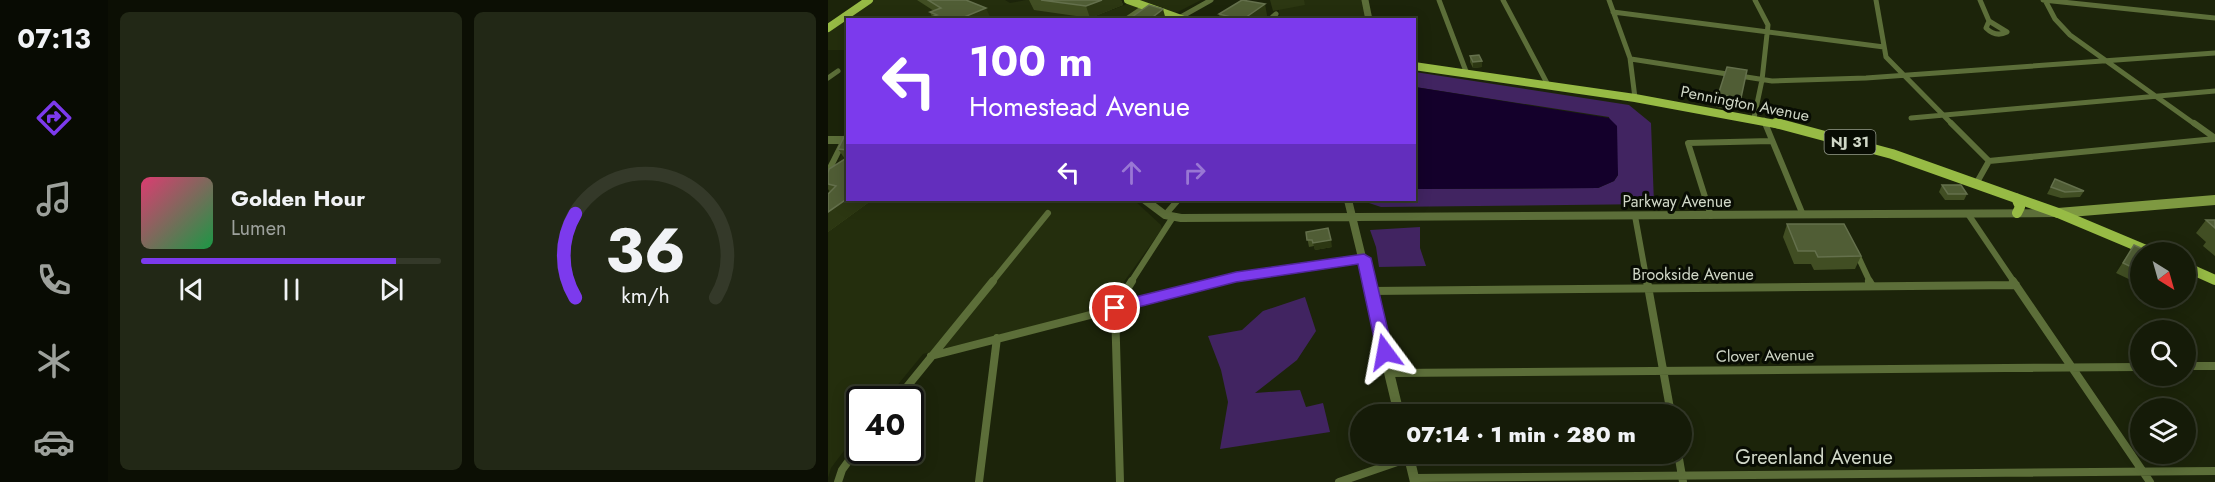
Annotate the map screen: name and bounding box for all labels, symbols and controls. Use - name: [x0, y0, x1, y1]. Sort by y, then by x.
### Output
- text: 07:13: [17, 19, 91, 58]
- text: 100 m: [969, 31, 1093, 92]
- icon: left: [870, 42, 948, 120]
- street label: Pennington Avenue: [1679, 80, 1811, 127]
- text: Homestead Avenue: [969, 87, 1190, 126]
- icon: directions: [33, 97, 75, 139]
- road number: NJ 31: [1824, 130, 1876, 154]
- icon: left: [1052, 156, 1085, 189]
- icon: ahead: [1115, 156, 1148, 189]
- icon: right: [1178, 156, 1211, 189]
- icon: music: [33, 178, 75, 220]
- text: Golden Hour: [231, 182, 365, 214]
- street label: Parkway Avenue: [1623, 190, 1731, 213]
- text: 36: [605, 205, 685, 295]
- text: Lumen: [231, 214, 287, 243]
- north arrow: [2130, 242, 2196, 308]
- map controls: [2130, 242, 2196, 464]
- icon: phone: [33, 259, 75, 301]
- street label: Brookside Avenue: [1632, 263, 1754, 286]
- icon: previous: [175, 273, 208, 306]
- icon: pause: [275, 273, 308, 306]
- icon: next: [375, 273, 408, 306]
- text: km/h: [621, 280, 669, 311]
- pin: [1089, 282, 1140, 333]
- icon: arrive: [1098, 291, 1131, 324]
- position arrow: [1353, 320, 1417, 384]
- button: search: [2130, 320, 2196, 386]
- icon: climate: [33, 340, 75, 382]
- street label: Clover Avenue: [1716, 343, 1814, 368]
- speed limit sign: 40: [846, 386, 924, 464]
- button: layers: [2130, 398, 2196, 464]
- text: 07:14 · 1 min · 280 m: [1406, 418, 1636, 450]
- icon: car: [33, 421, 75, 463]
- street label: Greenland Avenue: [1735, 443, 1893, 472]

